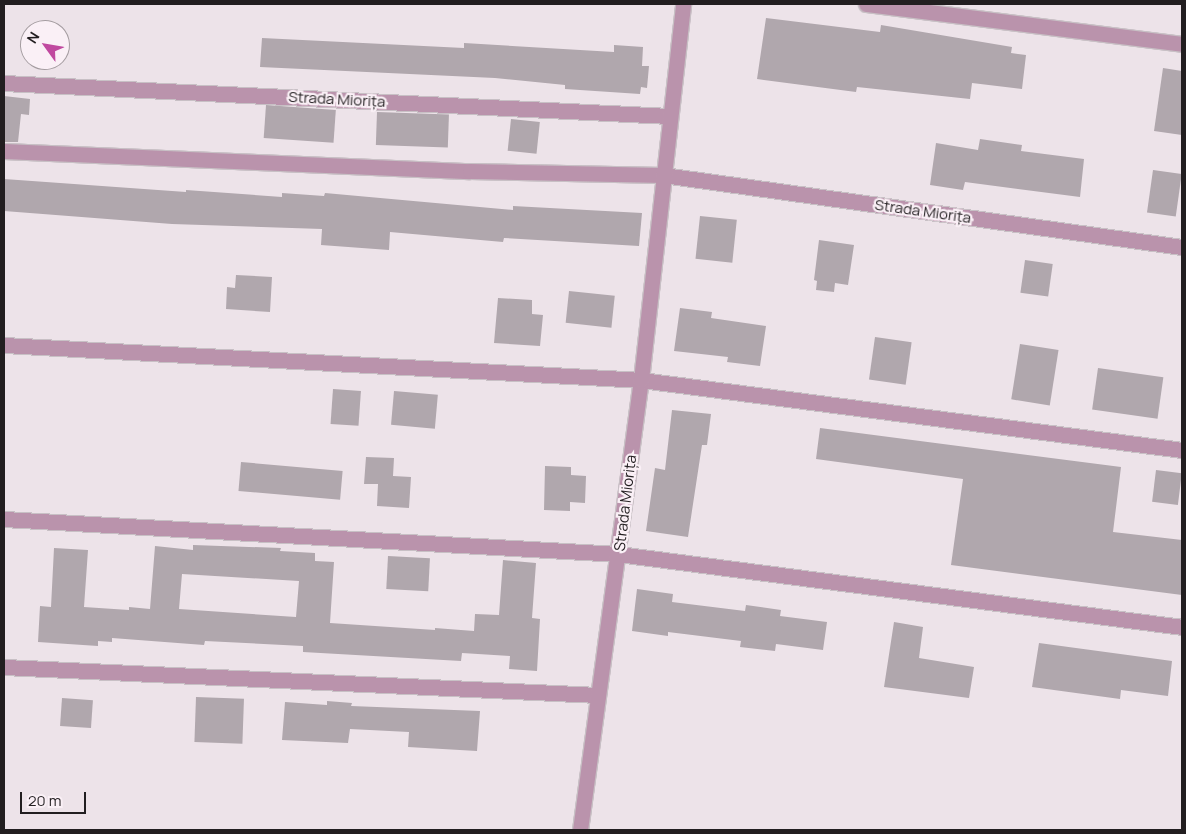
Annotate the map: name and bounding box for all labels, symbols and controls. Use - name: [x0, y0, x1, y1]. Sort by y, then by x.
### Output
- north arrow: [20, 20, 70, 70]
- text: N: [22, 28, 43, 47]
- street label: Strada Miorița: [288, 87, 386, 111]
- street label: Strada Miorița: [874, 195, 972, 227]
- street label: Strada Miorița: [610, 454, 640, 552]
- scale bar: [22, 782, 89, 814]
- text: 20 m: [28, 790, 61, 811]

